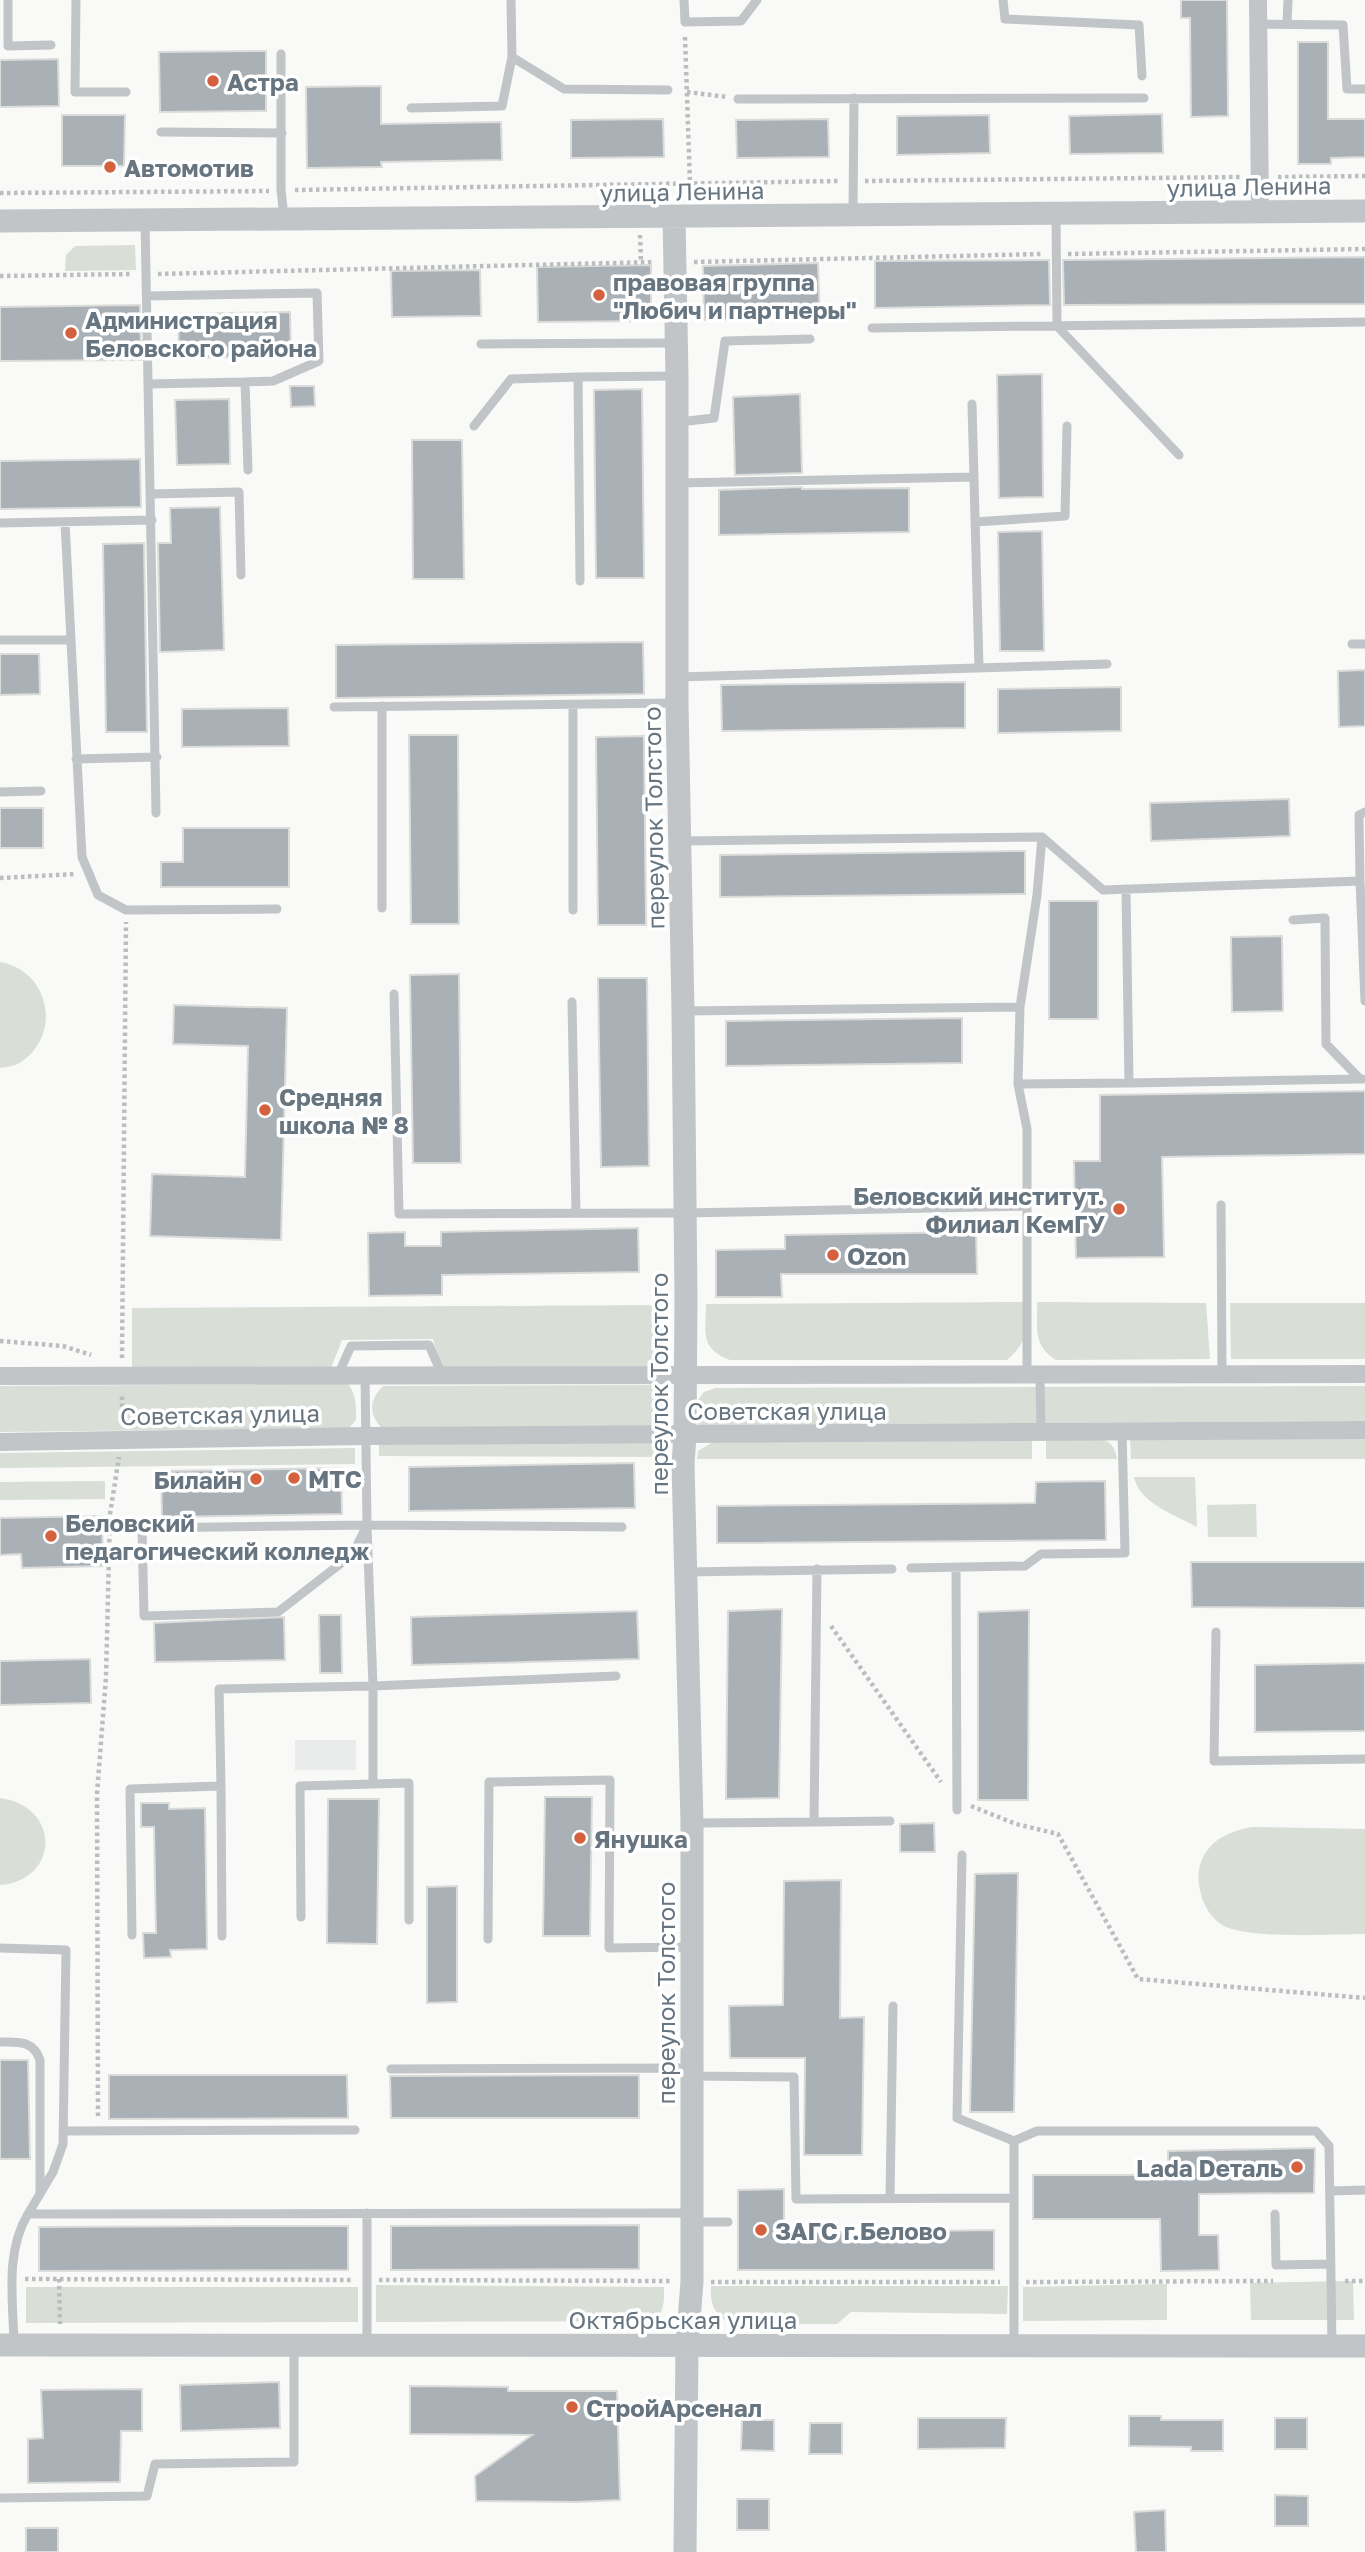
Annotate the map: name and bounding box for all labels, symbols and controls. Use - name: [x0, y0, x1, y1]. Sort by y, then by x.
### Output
- place label: Астра: [227, 67, 299, 96]
- marker: Астра: [205, 73, 221, 89]
- place label: Автомотив: [124, 153, 254, 182]
- marker: Автомотив: [102, 159, 118, 175]
- street label: улица Ленина: [1166, 170, 1332, 202]
- street label: улица Ленина: [599, 175, 765, 207]
- place label: правовая группа "Любич и партнеры": [613, 267, 857, 324]
- marker: правовая группа "Любич и партнеры": [591, 287, 607, 303]
- place label: Администрация Беловского района: [85, 305, 317, 362]
- marker: Администрация Беловского района: [63, 325, 79, 341]
- street label: переулок Толстого: [637, 706, 669, 930]
- place label: Средняя школа № 8: [279, 1082, 409, 1139]
- marker: Средняя школа № 8: [257, 1102, 273, 1118]
- place label: Беловский институт. Филиал КемГУ: [853, 1181, 1105, 1238]
- marker: Беловский институт. Филиал КемГУ: [1111, 1201, 1127, 1217]
- place label: Ozon: [847, 1241, 906, 1270]
- marker: Ozon: [825, 1247, 841, 1263]
- street label: переулок Толстого: [644, 1273, 673, 1495]
- street label: Советская улица: [687, 1396, 887, 1425]
- street label: Советская улица: [120, 1398, 320, 1430]
- place label: МТС: [308, 1464, 362, 1493]
- place label: Билайн: [154, 1465, 242, 1494]
- marker: МТС: [286, 1470, 302, 1486]
- marker: Билайн: [248, 1471, 264, 1487]
- place label: Беловский педагогический колледж: [65, 1508, 370, 1565]
- marker: Беловский педагогический колледж: [43, 1528, 59, 1544]
- place label: Янушка: [594, 1824, 688, 1853]
- marker: Янушка: [572, 1830, 588, 1846]
- street label: переулок Толстого: [651, 1882, 680, 2104]
- place label: Lada Dеталь: [1136, 2153, 1283, 2182]
- marker: Lada Dеталь: [1289, 2159, 1305, 2175]
- place label: ЗАГС г.Белово: [775, 2216, 947, 2245]
- marker: ЗАГС г.Белово: [753, 2222, 769, 2238]
- street label: Октябрьская улица: [569, 2305, 797, 2334]
- place label: СтройАрсенал: [586, 2393, 762, 2422]
- marker: СтройАрсенал: [564, 2399, 580, 2415]

